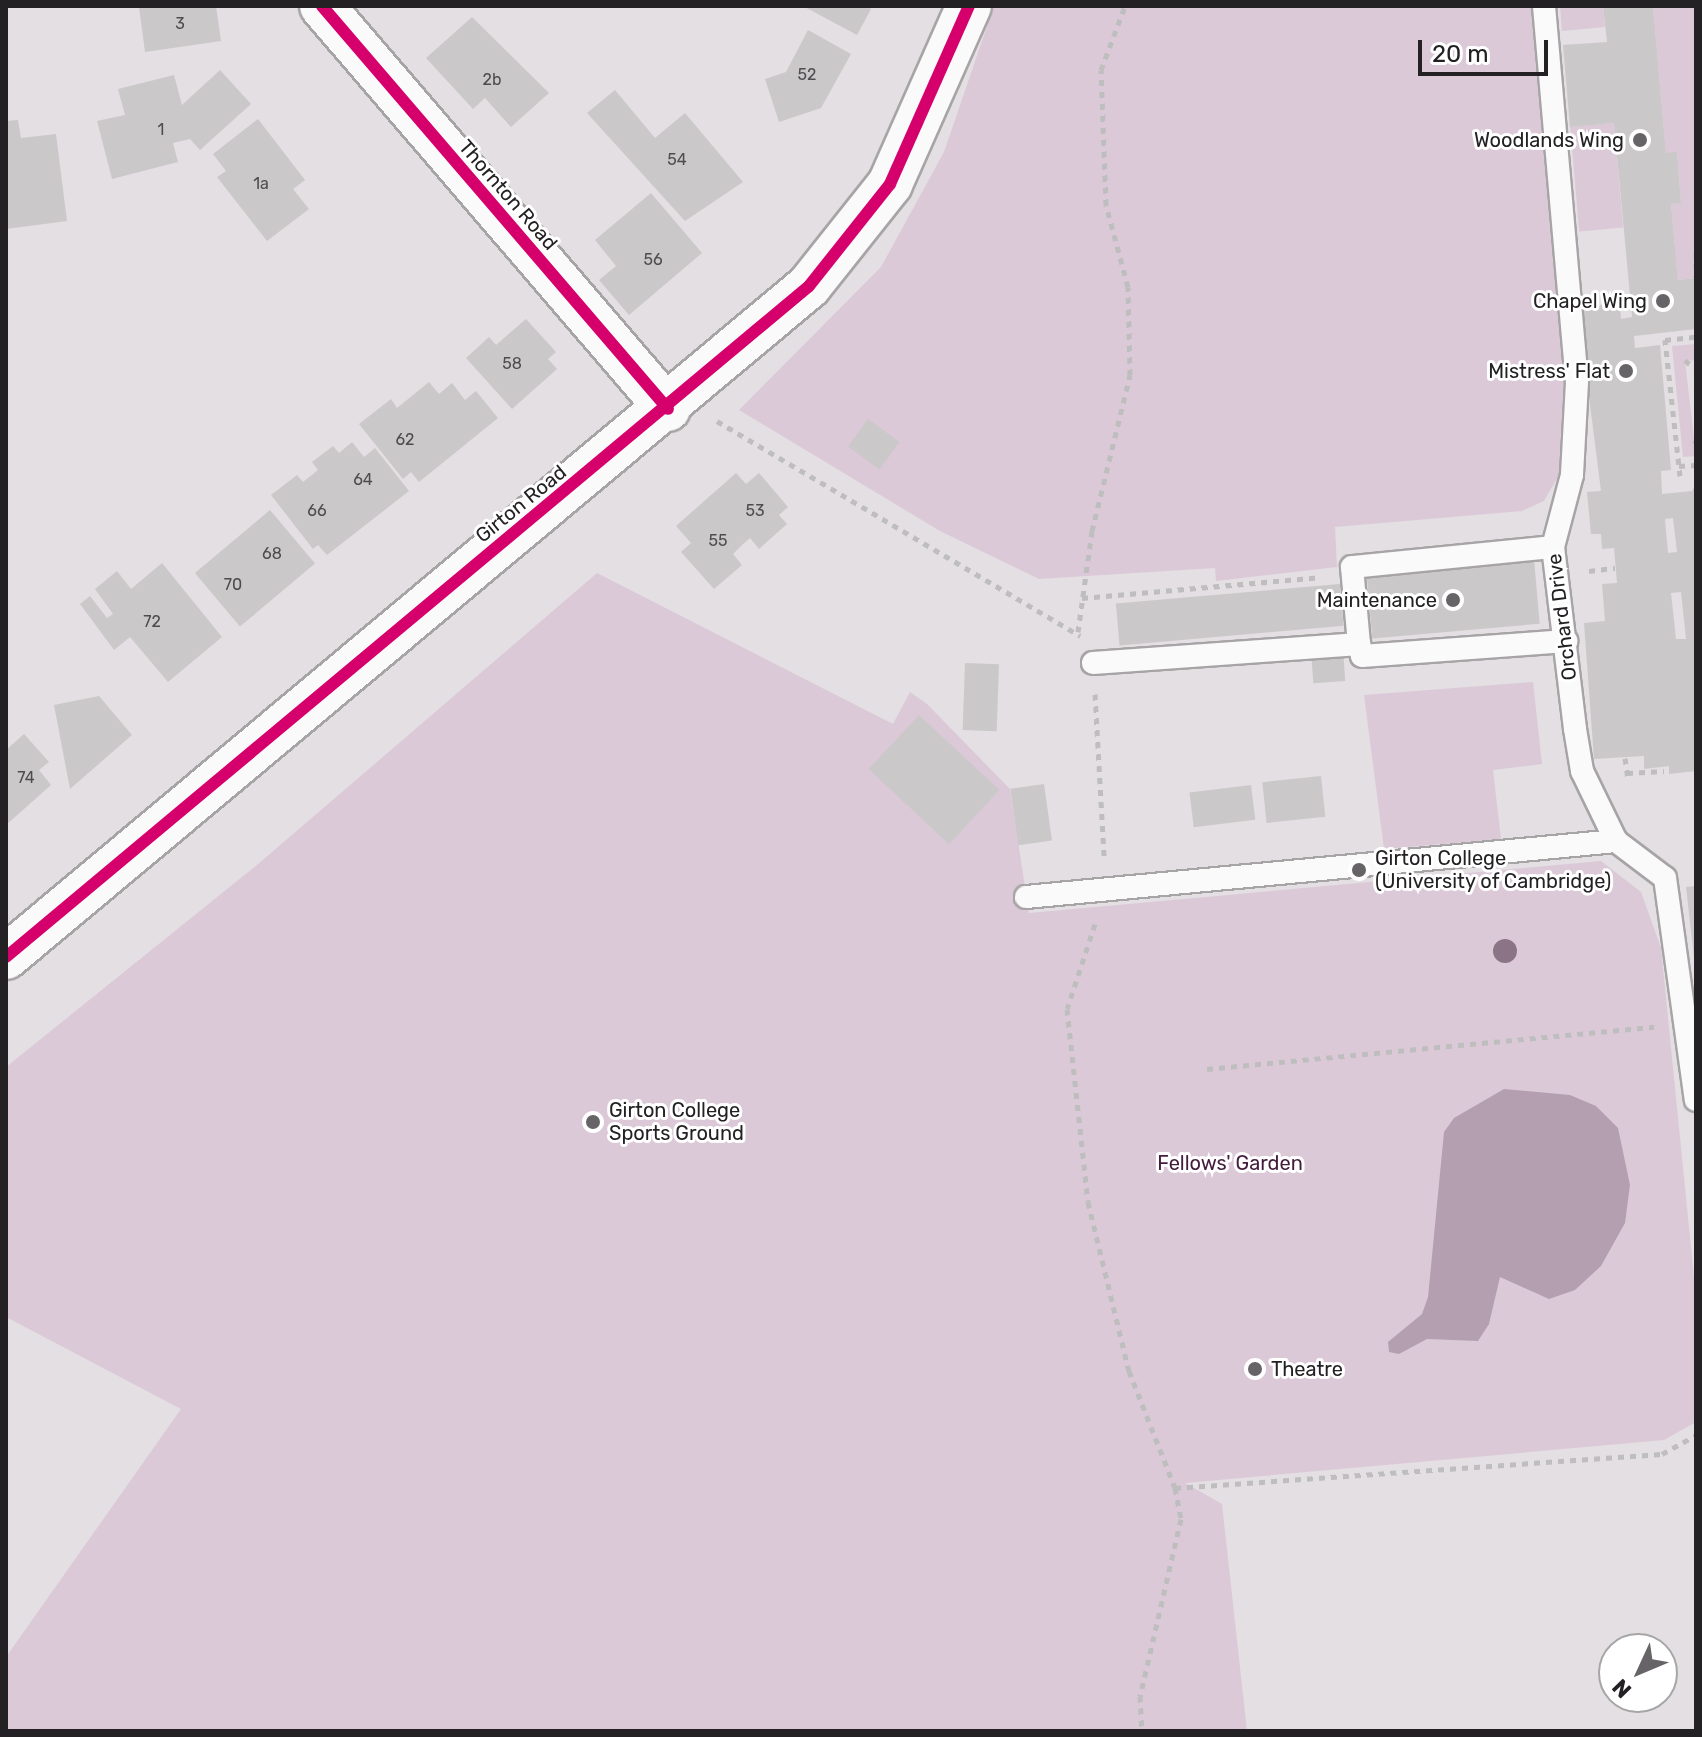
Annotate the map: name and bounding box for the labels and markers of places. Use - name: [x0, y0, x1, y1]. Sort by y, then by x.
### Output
- place label: Woodlands Wing: [1474, 128, 1624, 152]
- marker: Woodlands Wing: [1631, 131, 1649, 149]
- place label: Chapel Wing: [1533, 289, 1647, 313]
- marker: Chapel Wing: [1654, 292, 1672, 310]
- place label: Mistress' Flat: [1488, 359, 1610, 383]
- marker: Mistress' Flat: [1617, 362, 1635, 380]
- place label: Maintenance: [1317, 588, 1437, 612]
- marker: Maintenance: [1444, 591, 1462, 609]
- place label: Girton College (University of Cambridge): [1375, 846, 1612, 893]
- marker: Girton College (University of Cambridge): [1350, 861, 1368, 879]
- place label: Girton College Sports Ground: [609, 1098, 744, 1145]
- marker: Girton College Sports Ground: [584, 1113, 602, 1131]
- place label: Theatre: [1271, 1357, 1343, 1381]
- marker: Theatre: [1246, 1360, 1264, 1378]

